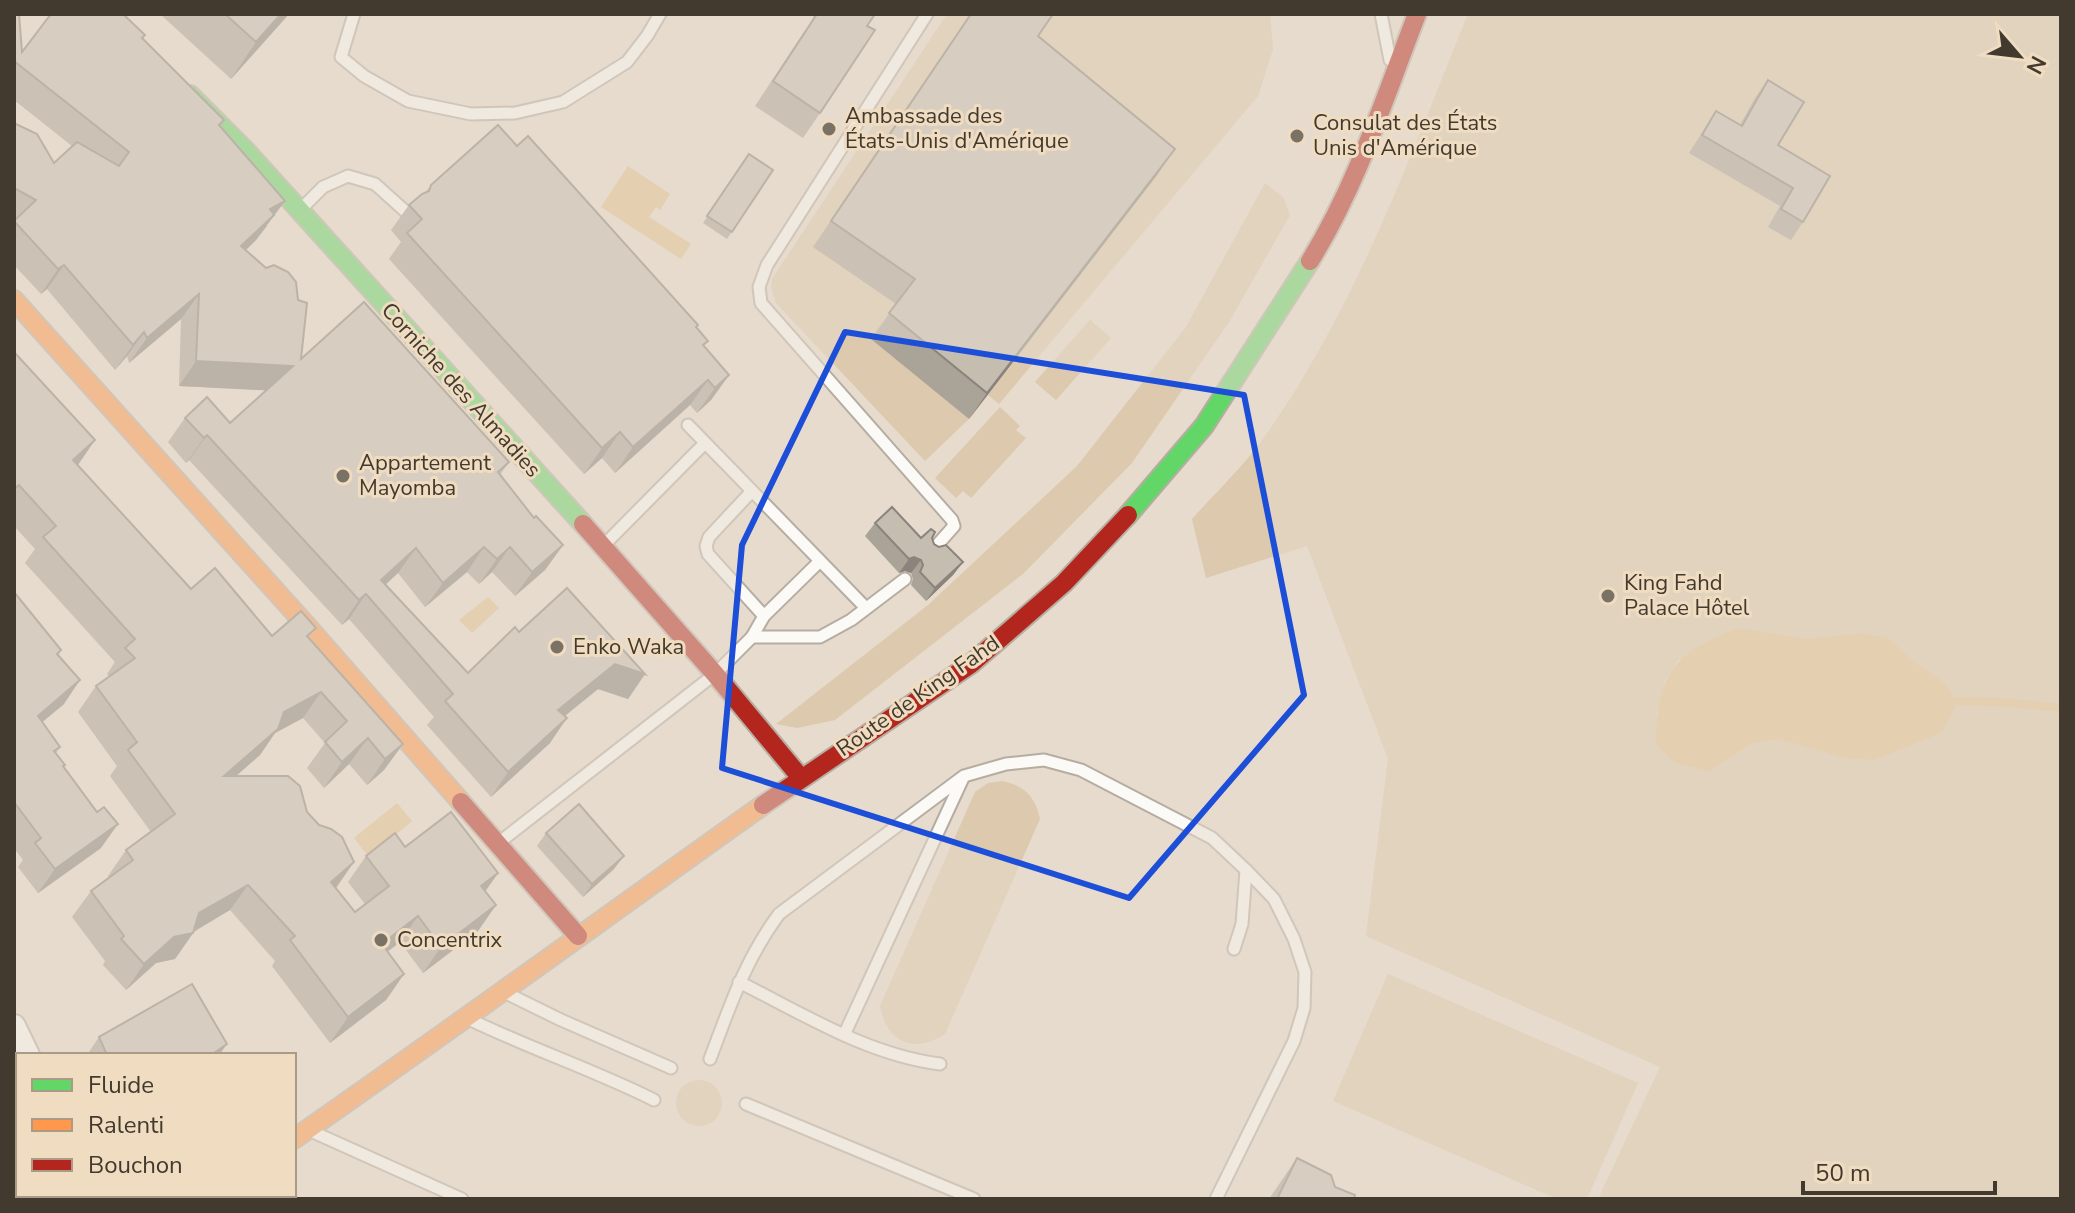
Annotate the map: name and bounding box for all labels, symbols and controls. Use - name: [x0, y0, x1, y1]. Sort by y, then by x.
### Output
- north arrow: [1979, 16, 2059, 96]
- text: N: [2019, 51, 2053, 79]
- place label: Ambassade des États-Unis d'Amérique: [845, 101, 1069, 156]
- place label: Consulat des États Unis d'Amérique: [1313, 108, 1497, 163]
- marker: Ambassade des États-Unis d'Amérique: [820, 120, 838, 138]
- marker: Consulat des États Unis d'Amérique: [1288, 127, 1306, 145]
- street label: Corniche des Almadies: [374, 296, 548, 484]
- place label: Appartement Mayomba: [359, 448, 491, 503]
- marker: Appartement Mayomba: [334, 467, 352, 485]
- place label: King Fahd Palace Hôtel: [1624, 568, 1750, 623]
- marker: King Fahd Palace Hôtel: [1599, 587, 1617, 605]
- street label: Route de King Fahd: [830, 628, 1006, 764]
- place label: Enko Waka: [573, 632, 684, 662]
- marker: Enko Waka: [548, 638, 566, 656]
- place label: Concentrix: [397, 925, 503, 955]
- marker: Concentrix: [372, 931, 390, 949]
- legend: [16, 1053, 296, 1197]
- text: Fluide: [88, 1069, 154, 1101]
- text: Ralenti: [88, 1109, 164, 1141]
- scale bar: [1803, 1145, 1995, 1195]
- text: Bouchon: [88, 1149, 183, 1181]
- text: 50 m: [1815, 1157, 1871, 1189]

